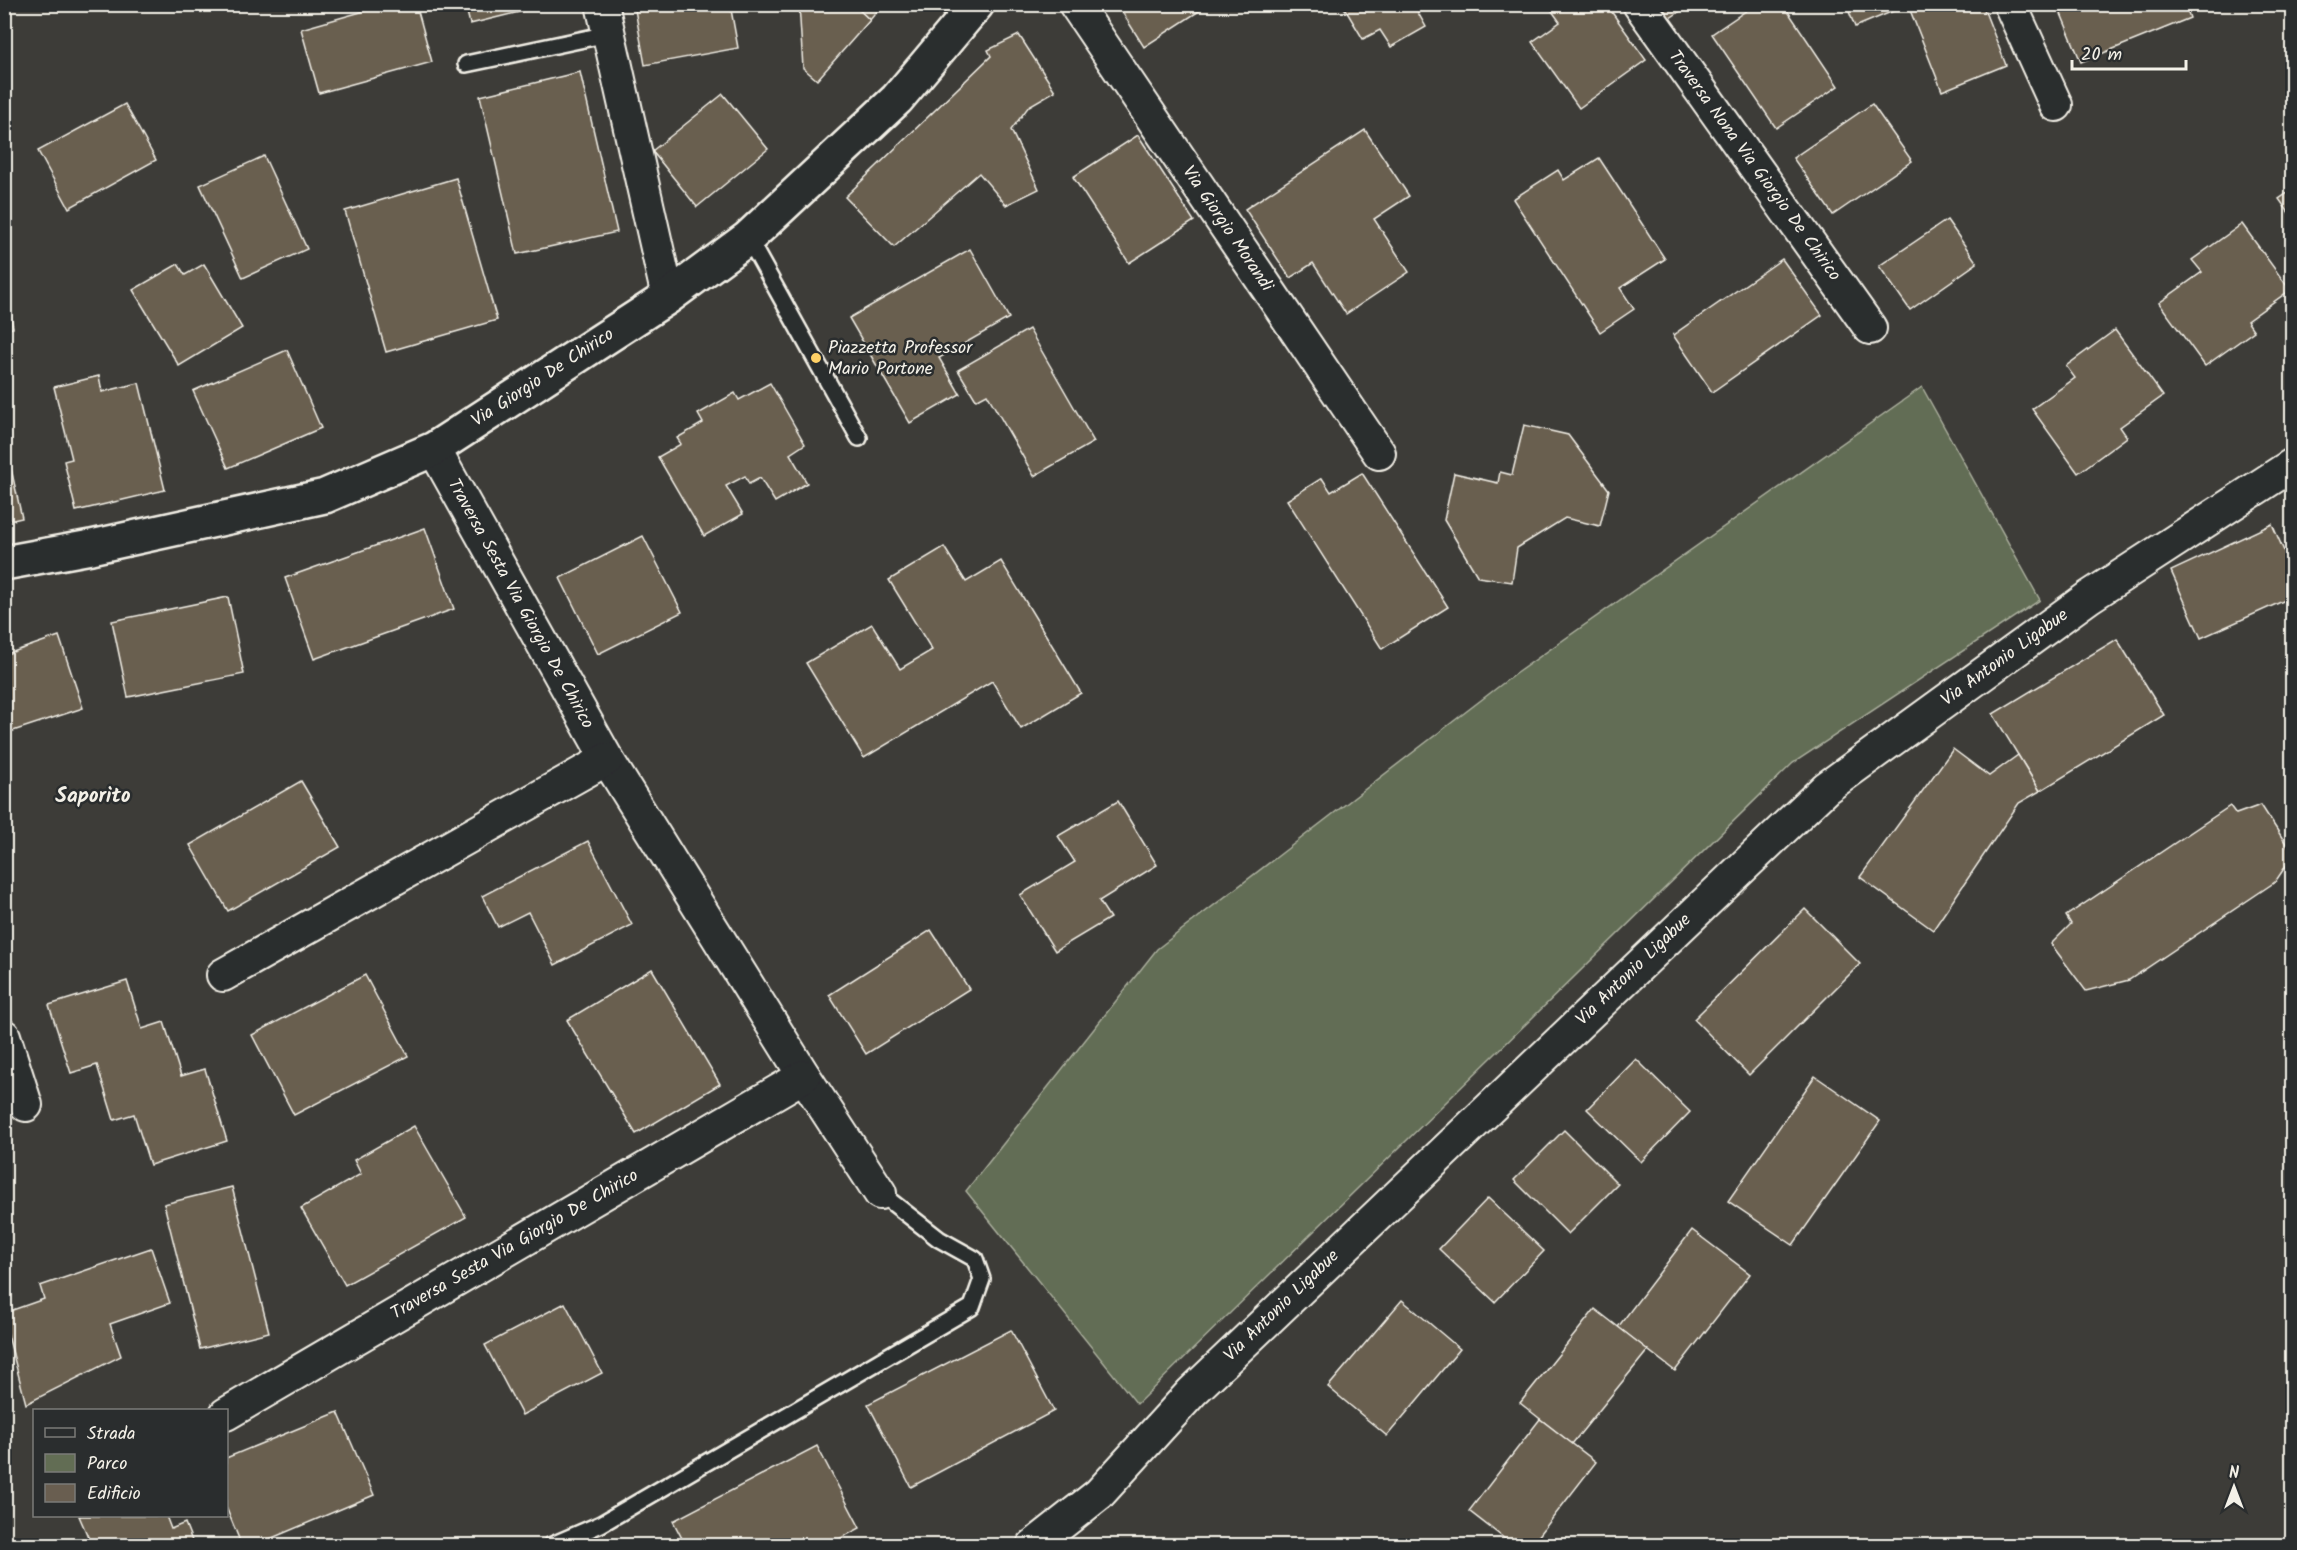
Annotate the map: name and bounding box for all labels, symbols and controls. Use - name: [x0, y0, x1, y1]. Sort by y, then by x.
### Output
- scale bar: [2072, 33, 2186, 71]
- text: 20 m: [2081, 41, 2122, 70]
- street label: Traversa Nona Via Giorgio De Chirico: [1660, 44, 1848, 288]
- street label: Via Giorgio Morandi: [1174, 160, 1280, 299]
- street label: Via Giorgio De Chirico: [466, 321, 620, 435]
- place label: Piazzetta Professor Mario Portone: [828, 334, 973, 384]
- marker: Piazzetta Professor Mario Portone: [809, 351, 823, 365]
- street label: Traversa Sesta Via Giorgio De Chirico: [439, 474, 601, 734]
- street label: Via Antonio Ligabue: [1935, 602, 2075, 714]
- district label: Saporito: [55, 780, 131, 813]
- street label: Via Antonio Ligabue: [1569, 907, 1699, 1033]
- street label: Traversa Sesta Via Giorgio De Chirico: [386, 1162, 644, 1328]
- street label: Via Antonio Ligabue: [1217, 1243, 1347, 1369]
- legend: [33, 1409, 228, 1517]
- text: Strada: [87, 1420, 135, 1449]
- text: Parco: [87, 1450, 127, 1479]
- north arrow: [2204, 1457, 2264, 1517]
- text: N: [2229, 1461, 2239, 1486]
- text: Edificio: [87, 1480, 141, 1509]

